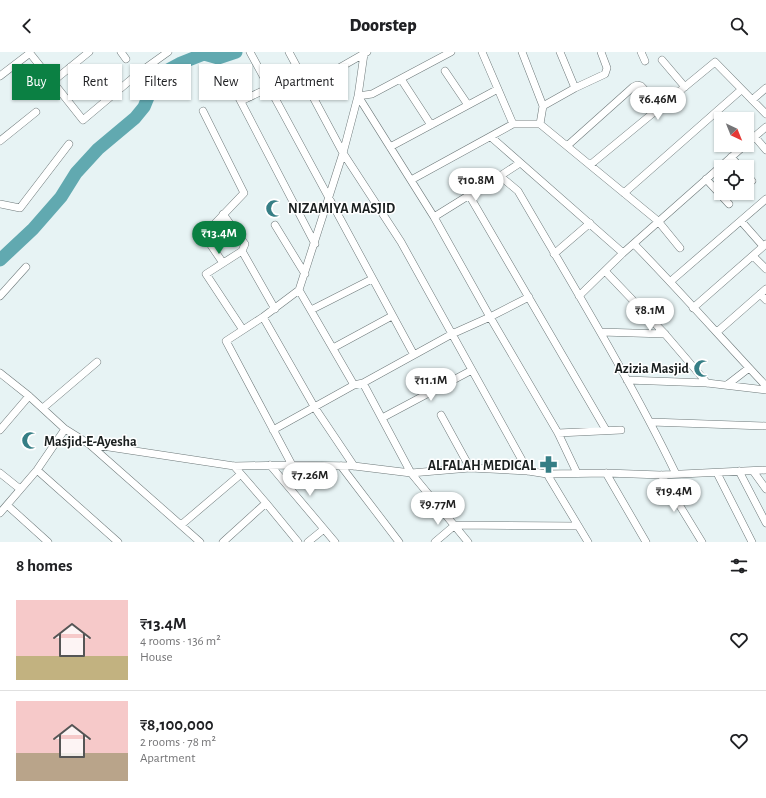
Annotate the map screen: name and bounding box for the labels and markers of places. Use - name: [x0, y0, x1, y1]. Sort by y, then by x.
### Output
- pin: ₹6.46M: [625, 87, 691, 121]
- pin: ₹10.8M: [443, 168, 509, 202]
- mosque icon: NIZAMIYA MASJID: [265, 198, 285, 218]
- place label: NIZAMIYA MASJID: [288, 202, 395, 216]
- pin: ₹13.4M: [186, 221, 252, 255]
- pin: ₹8.1M: [622, 298, 678, 332]
- mosque icon: Azizia Masjid: [692, 358, 712, 378]
- place label: Azizia Masjid: [614, 362, 690, 376]
- pin: ₹11.1M: [398, 368, 464, 402]
- mosque icon: Masjid-E-Ayesha: [21, 431, 41, 451]
- place label: Masjid-E-Ayesha: [44, 435, 137, 449]
- pharmacy icon: ALFALAH MEDICAL: [539, 455, 559, 475]
- place label: ALFALAH MEDICAL: [428, 459, 537, 473]
- pin: ₹7.26M: [277, 463, 343, 497]
- pin: ₹19.4M: [641, 479, 707, 513]
- pin: ₹9.77M: [405, 492, 471, 526]

